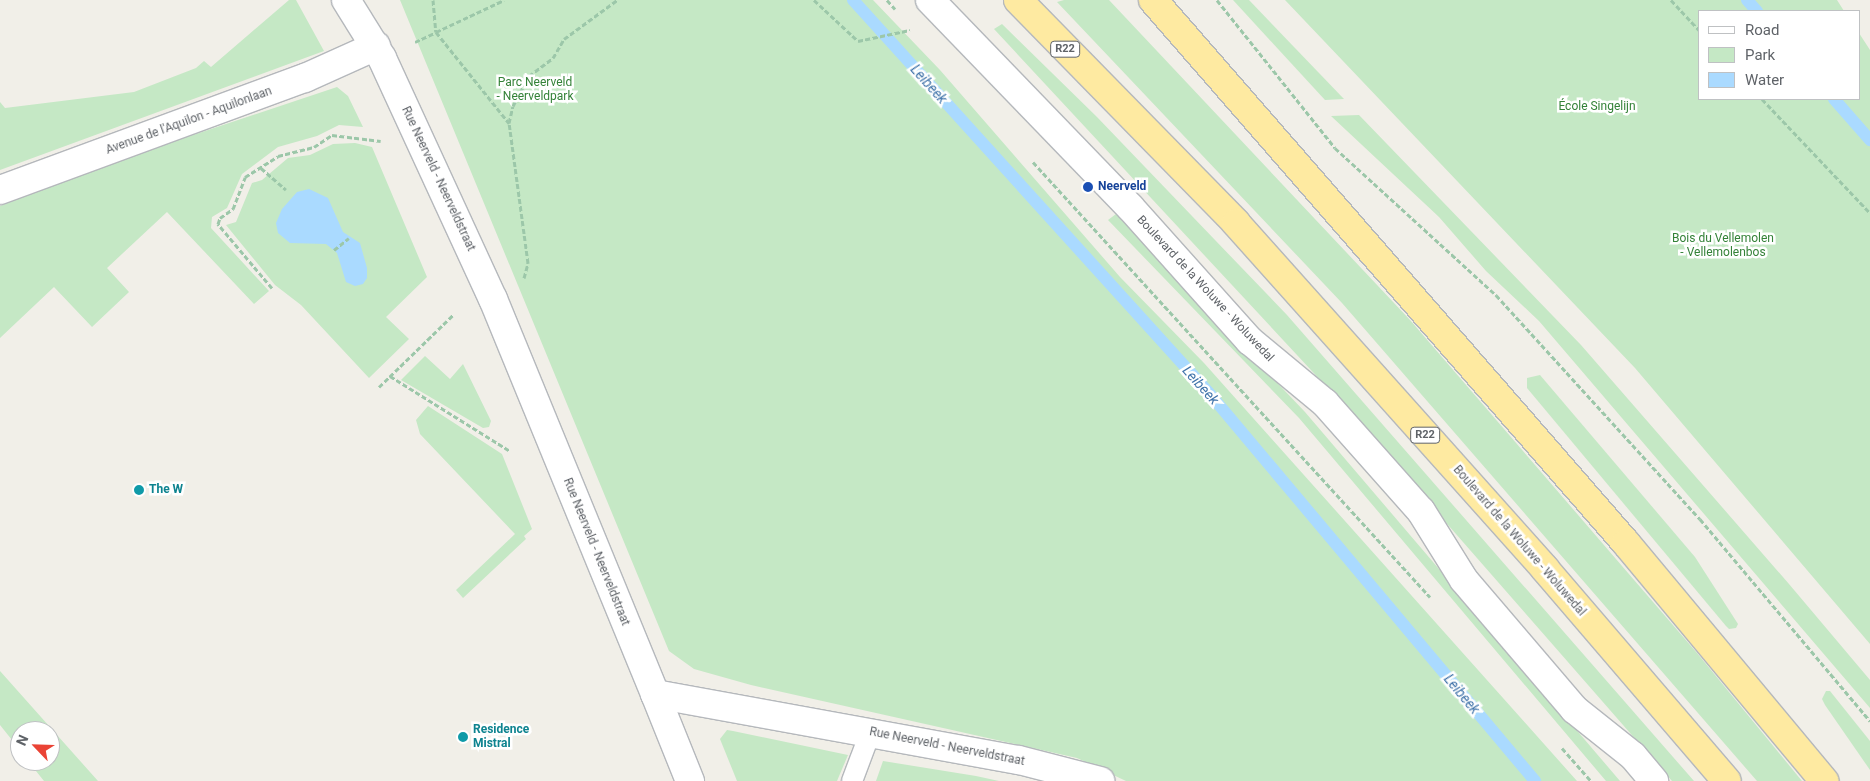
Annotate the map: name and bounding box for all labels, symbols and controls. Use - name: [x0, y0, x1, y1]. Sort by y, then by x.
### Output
- legend: [1698, 10, 1860, 100]
- text: Road: [1745, 21, 1779, 39]
- road number: R22: [1050, 41, 1080, 58]
- text: Park: [1745, 46, 1775, 64]
- water label: Leibeek: [907, 61, 951, 107]
- text: Water: [1745, 71, 1784, 89]
- park label: Parc Neerveld - Neerveldpark: [497, 76, 573, 104]
- street label: Avenue de l'Aquilon - Aquilonlaan: [104, 84, 274, 158]
- park label: École Singelijn: [1558, 100, 1636, 114]
- street label: Rue Neerveld - Neerveldstraat: [398, 104, 478, 254]
- place label: Neerveld: [1098, 180, 1146, 194]
- marker: Neerveld: [1082, 181, 1094, 193]
- street label: Boulevard de la Woluwe - Woluwedal: [1133, 213, 1277, 365]
- park label: Bois du Vellemolen - Vellemolenbos: [1672, 232, 1774, 260]
- water label: Leibeek: [1179, 362, 1223, 408]
- road number: R22: [1410, 426, 1440, 444]
- street label: Boulevard de la Woluwe - Woluwedal: [1450, 463, 1588, 619]
- street label: Rue Neerveld - Neerveldstraat: [560, 476, 632, 628]
- place label: The W: [149, 483, 183, 497]
- marker: The W: [133, 484, 145, 496]
- water label: Leibeek: [1441, 671, 1483, 717]
- north arrow: [10, 721, 60, 771]
- place label: Residence Mistral: [473, 723, 529, 751]
- street label: Rue Neerveld - Neerveldstraat: [868, 725, 1026, 769]
- marker: Residence Mistral: [457, 731, 469, 743]
- text: N: [13, 733, 32, 748]

